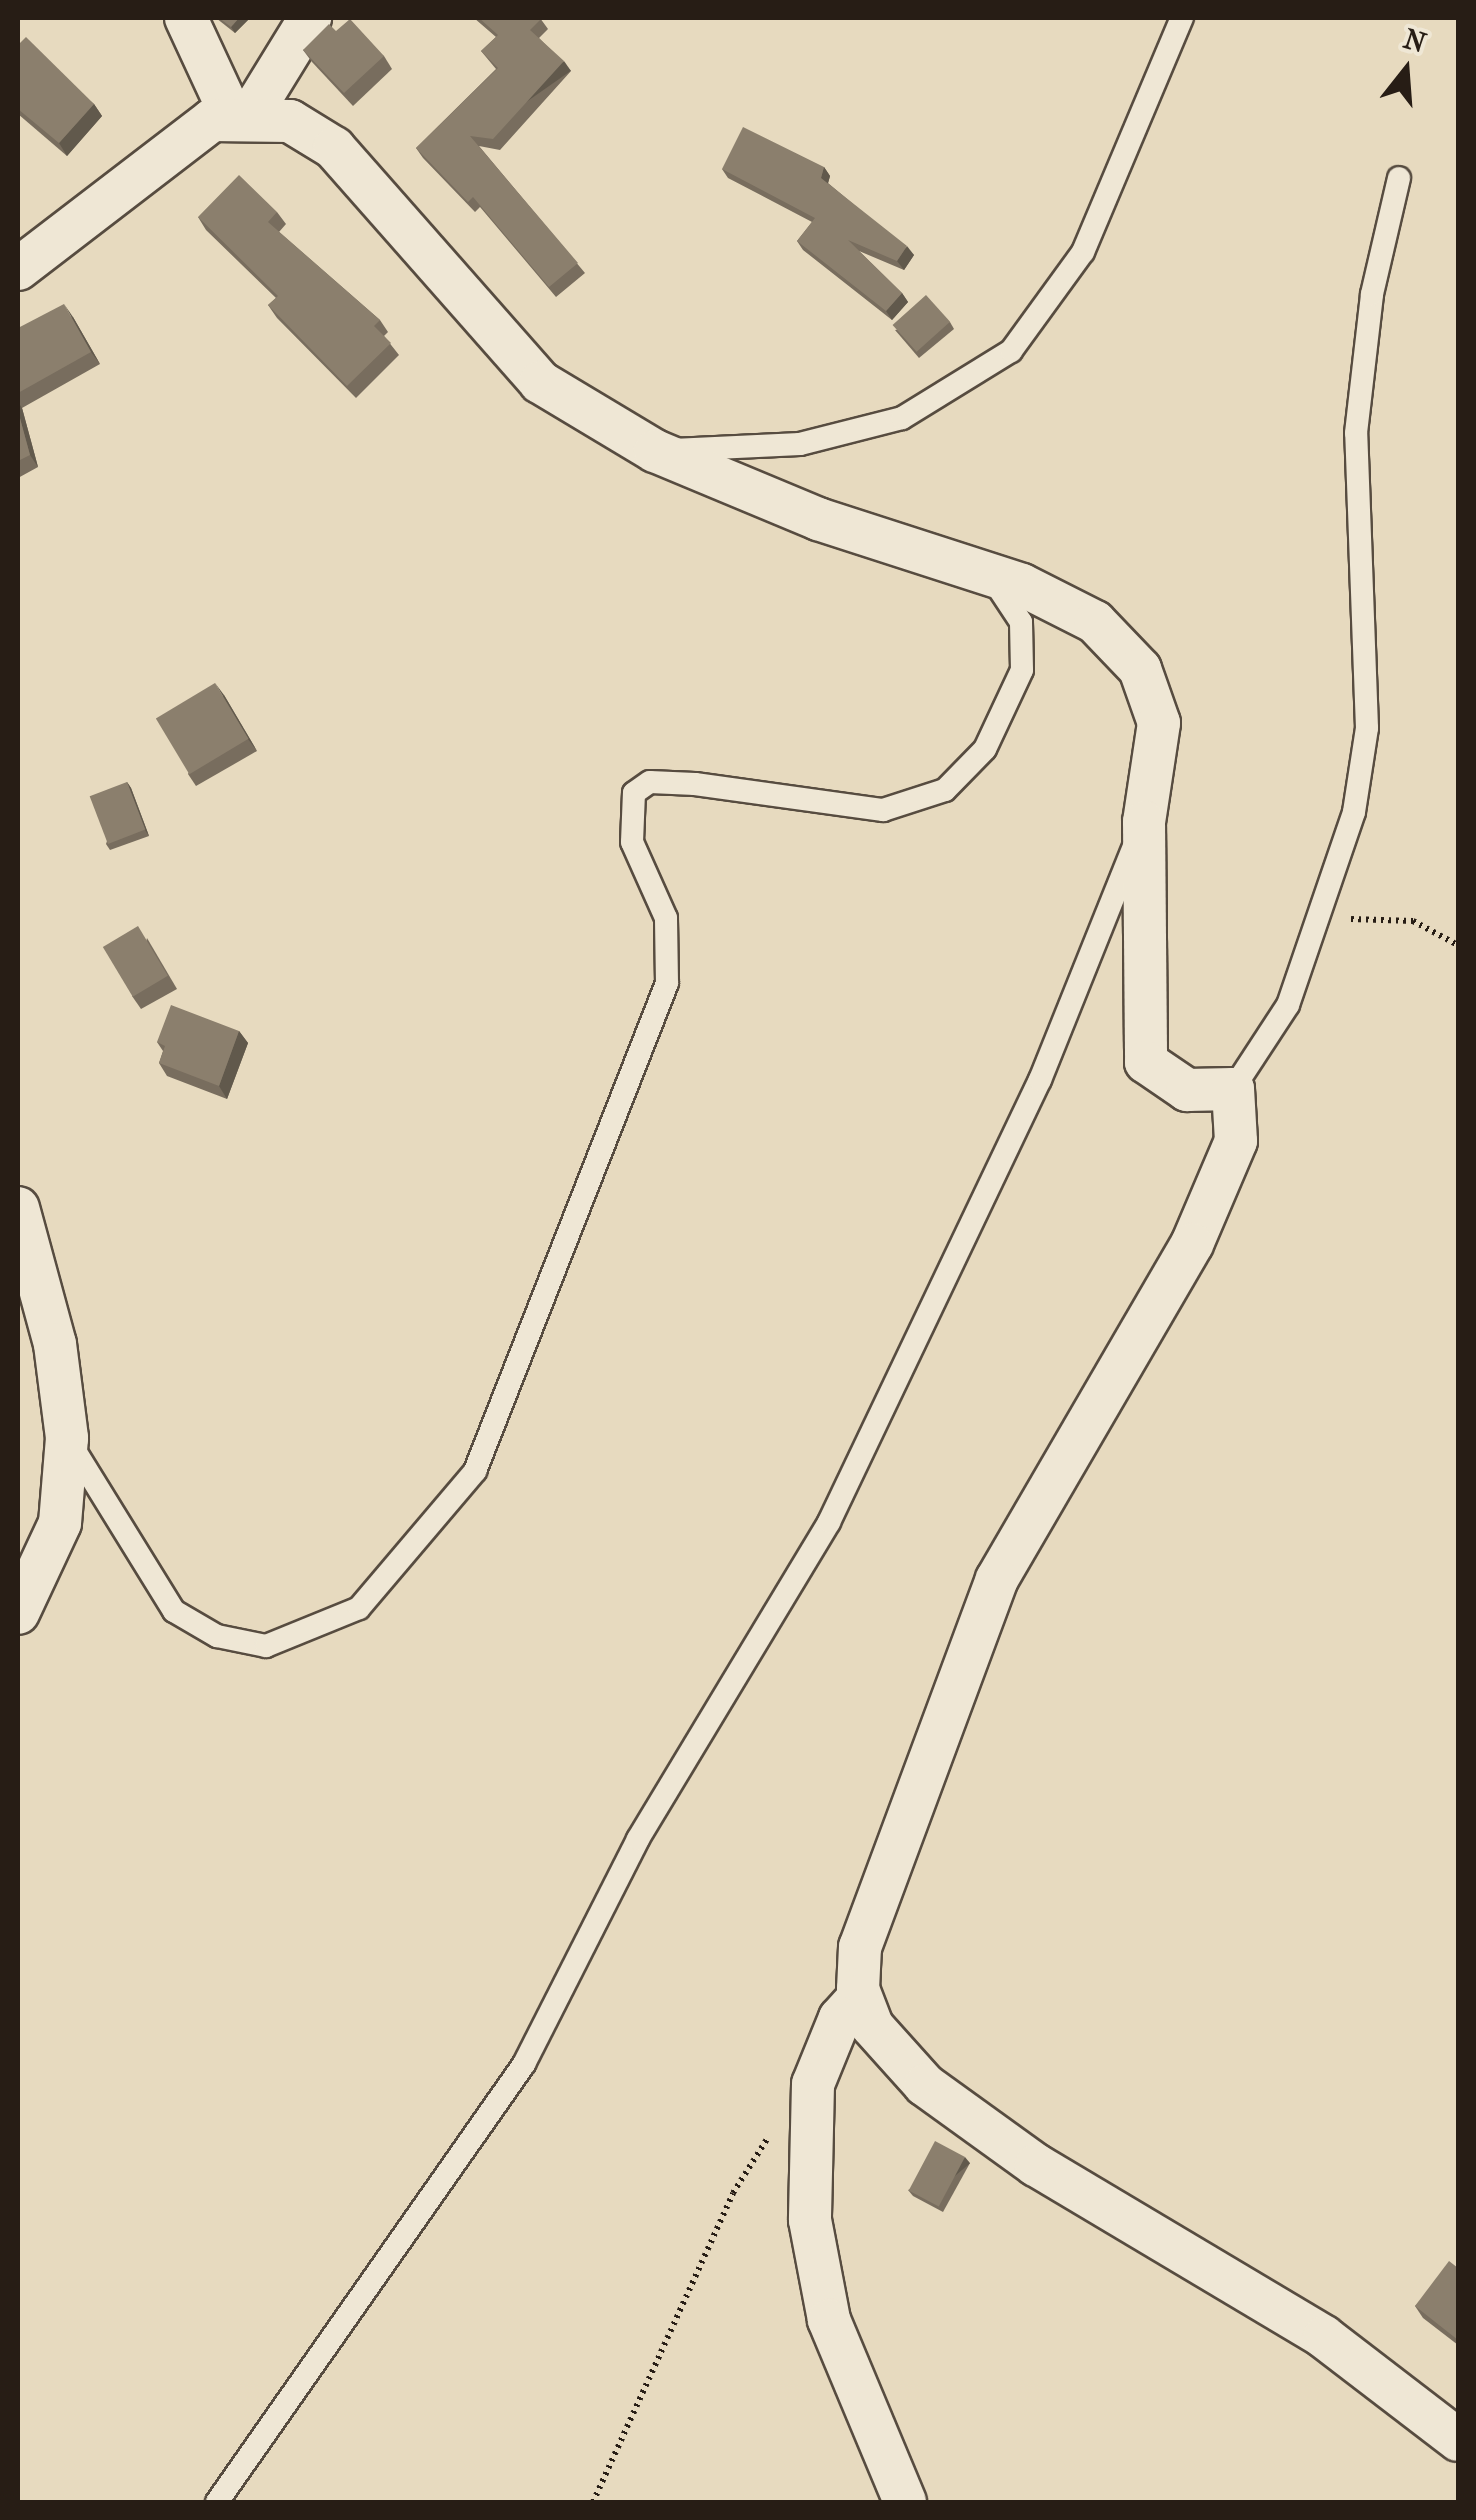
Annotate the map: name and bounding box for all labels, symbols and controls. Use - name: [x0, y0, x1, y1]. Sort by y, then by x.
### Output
- north arrow: [1356, 20, 1456, 120]
- text: N: [1400, 22, 1430, 60]

